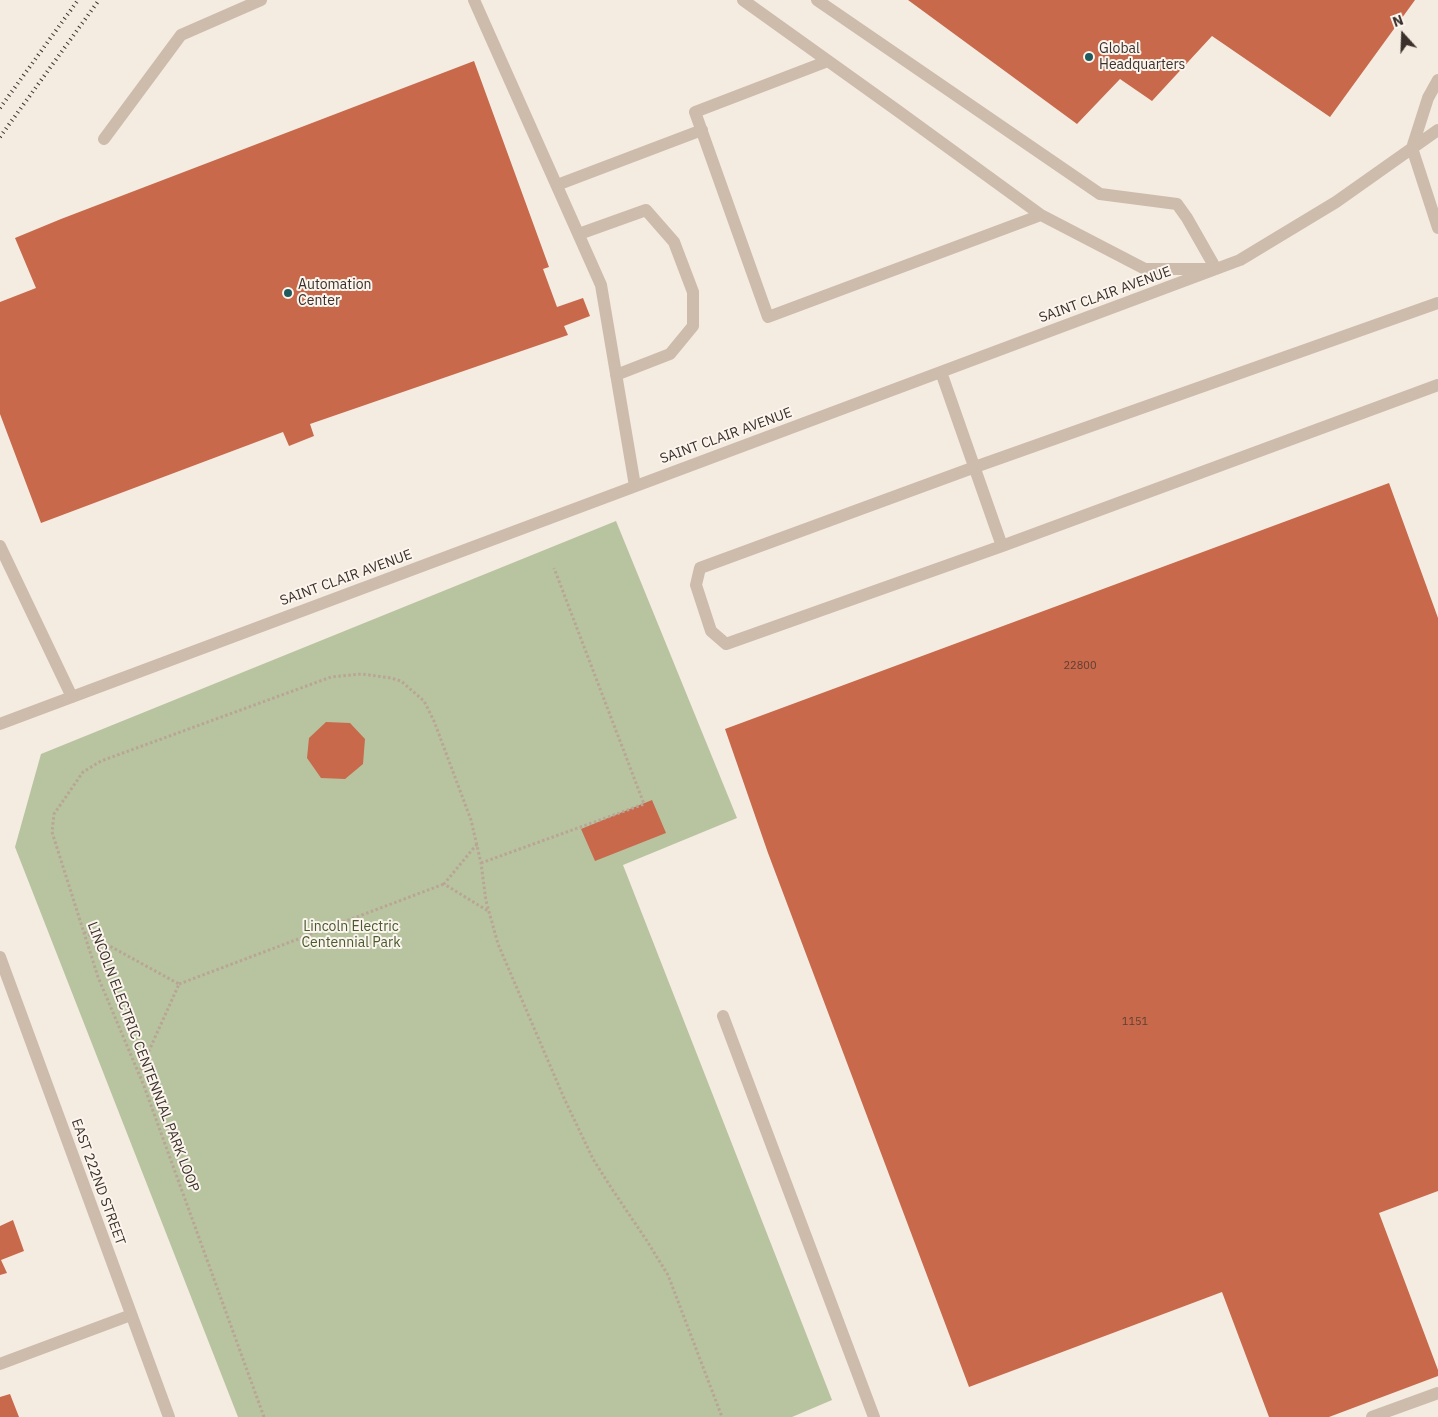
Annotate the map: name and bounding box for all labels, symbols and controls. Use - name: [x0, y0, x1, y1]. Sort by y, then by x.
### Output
- north arrow: [1378, 10, 1428, 60]
- text: N: [1390, 11, 1406, 31]
- place label: Global Headquarters: [1099, 41, 1185, 74]
- marker: Global Headquarters: [1083, 51, 1095, 63]
- street label: SAINT CLAIR AVENUE: [1037, 263, 1173, 327]
- place label: Automation Center: [298, 277, 372, 310]
- marker: Automation Center: [282, 287, 294, 299]
- street label: SAINT CLAIR AVENUE: [658, 404, 794, 468]
- street label: SAINT CLAIR AVENUE: [278, 546, 414, 610]
- house number: 22800: [1064, 659, 1096, 673]
- street label: LINCOLN ELECTRIC CENTENNIAL PARK LOOP: [84, 919, 202, 1195]
- park label: Lincoln Electric Centennial Park: [301, 919, 401, 952]
- house number: 1151: [1122, 1015, 1148, 1029]
- street label: EAST 222ND STREET: [67, 1116, 129, 1248]

